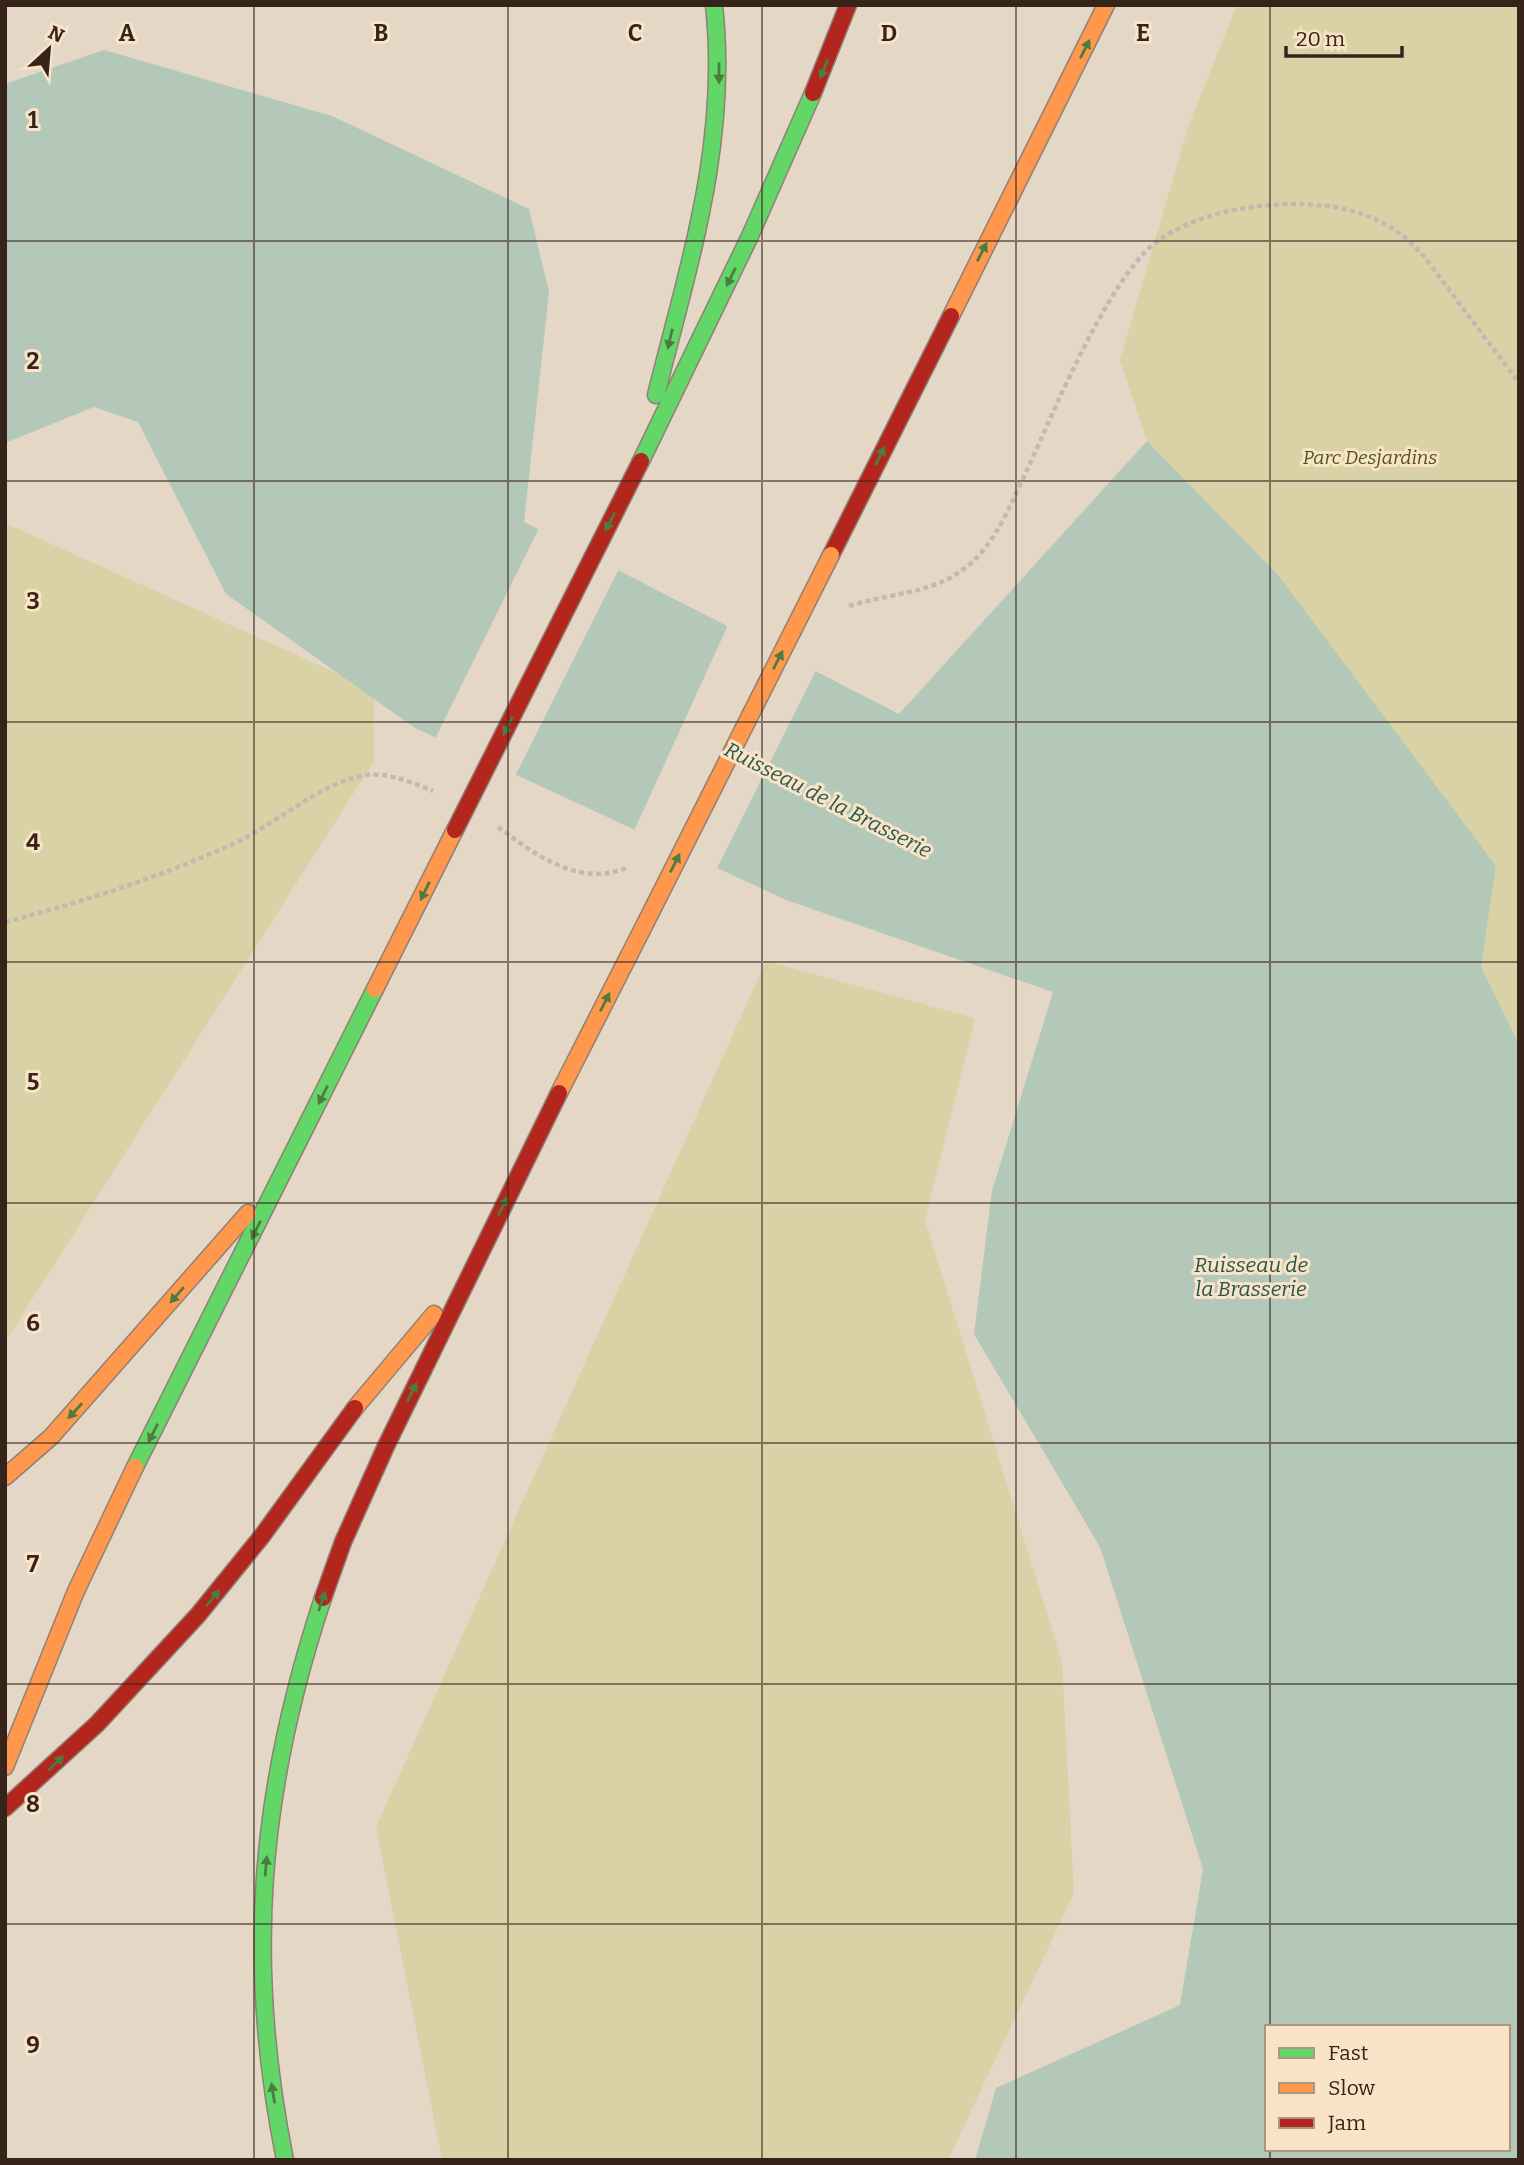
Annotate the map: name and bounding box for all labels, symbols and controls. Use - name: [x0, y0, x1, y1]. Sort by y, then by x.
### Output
- north arrow: [14, 14, 84, 84]
- scale bar: [1286, 14, 1402, 58]
- text: A: [119, 19, 136, 47]
- text: B: [374, 19, 388, 47]
- text: C: [628, 19, 642, 47]
- text: D: [881, 19, 897, 47]
- text: E: [1136, 19, 1150, 47]
- text: N: [45, 21, 68, 48]
- text: 20 m: [1296, 26, 1345, 52]
- one-way arrow: [1079, 39, 1090, 59]
- one-way arrow: [818, 59, 830, 79]
- one-way arrow: [713, 62, 725, 84]
- text: 1: [28, 106, 38, 134]
- one-way arrow: [976, 242, 988, 262]
- one-way arrow: [725, 267, 737, 287]
- one-way arrow: [664, 328, 675, 350]
- text: 2: [27, 347, 40, 375]
- one-way arrow: [875, 446, 886, 466]
- park label: Parc Desjardins: [1303, 446, 1437, 469]
- one-way arrow: [604, 512, 615, 532]
- text: 3: [26, 587, 40, 615]
- one-way arrow: [772, 650, 783, 670]
- one-way arrow: [502, 716, 514, 736]
- water label: Ruisseau de la Brasserie: [720, 736, 936, 864]
- text: 4: [26, 828, 40, 856]
- one-way arrow: [670, 853, 681, 873]
- one-way arrow: [419, 881, 430, 901]
- one-way arrow: [600, 992, 611, 1012]
- text: 5: [27, 1068, 39, 1096]
- one-way arrow: [318, 1085, 329, 1105]
- one-way arrow: [498, 1196, 509, 1216]
- one-way arrow: [250, 1220, 261, 1240]
- water label: Ruisseau de la Brasserie: [1194, 1252, 1309, 1302]
- one-way arrow: [170, 1286, 185, 1303]
- text: 6: [26, 1309, 40, 1337]
- one-way arrow: [406, 1382, 417, 1402]
- one-way arrow: [67, 1402, 83, 1420]
- one-way arrow: [147, 1423, 158, 1443]
- text: 7: [27, 1550, 40, 1578]
- one-way arrow: [205, 1589, 220, 1606]
- one-way arrow: [317, 1591, 328, 1612]
- one-way arrow: [47, 1755, 64, 1771]
- text: 8: [26, 1790, 40, 1818]
- one-way arrow: [261, 1855, 272, 1877]
- legend: [1265, 2025, 1510, 2151]
- text: 9: [26, 2031, 40, 2059]
- text: Fast: [1328, 2040, 1369, 2066]
- text: Slow: [1328, 2075, 1375, 2101]
- one-way arrow: [267, 2081, 278, 2103]
- text: Jam: [1327, 2110, 1366, 2136]

